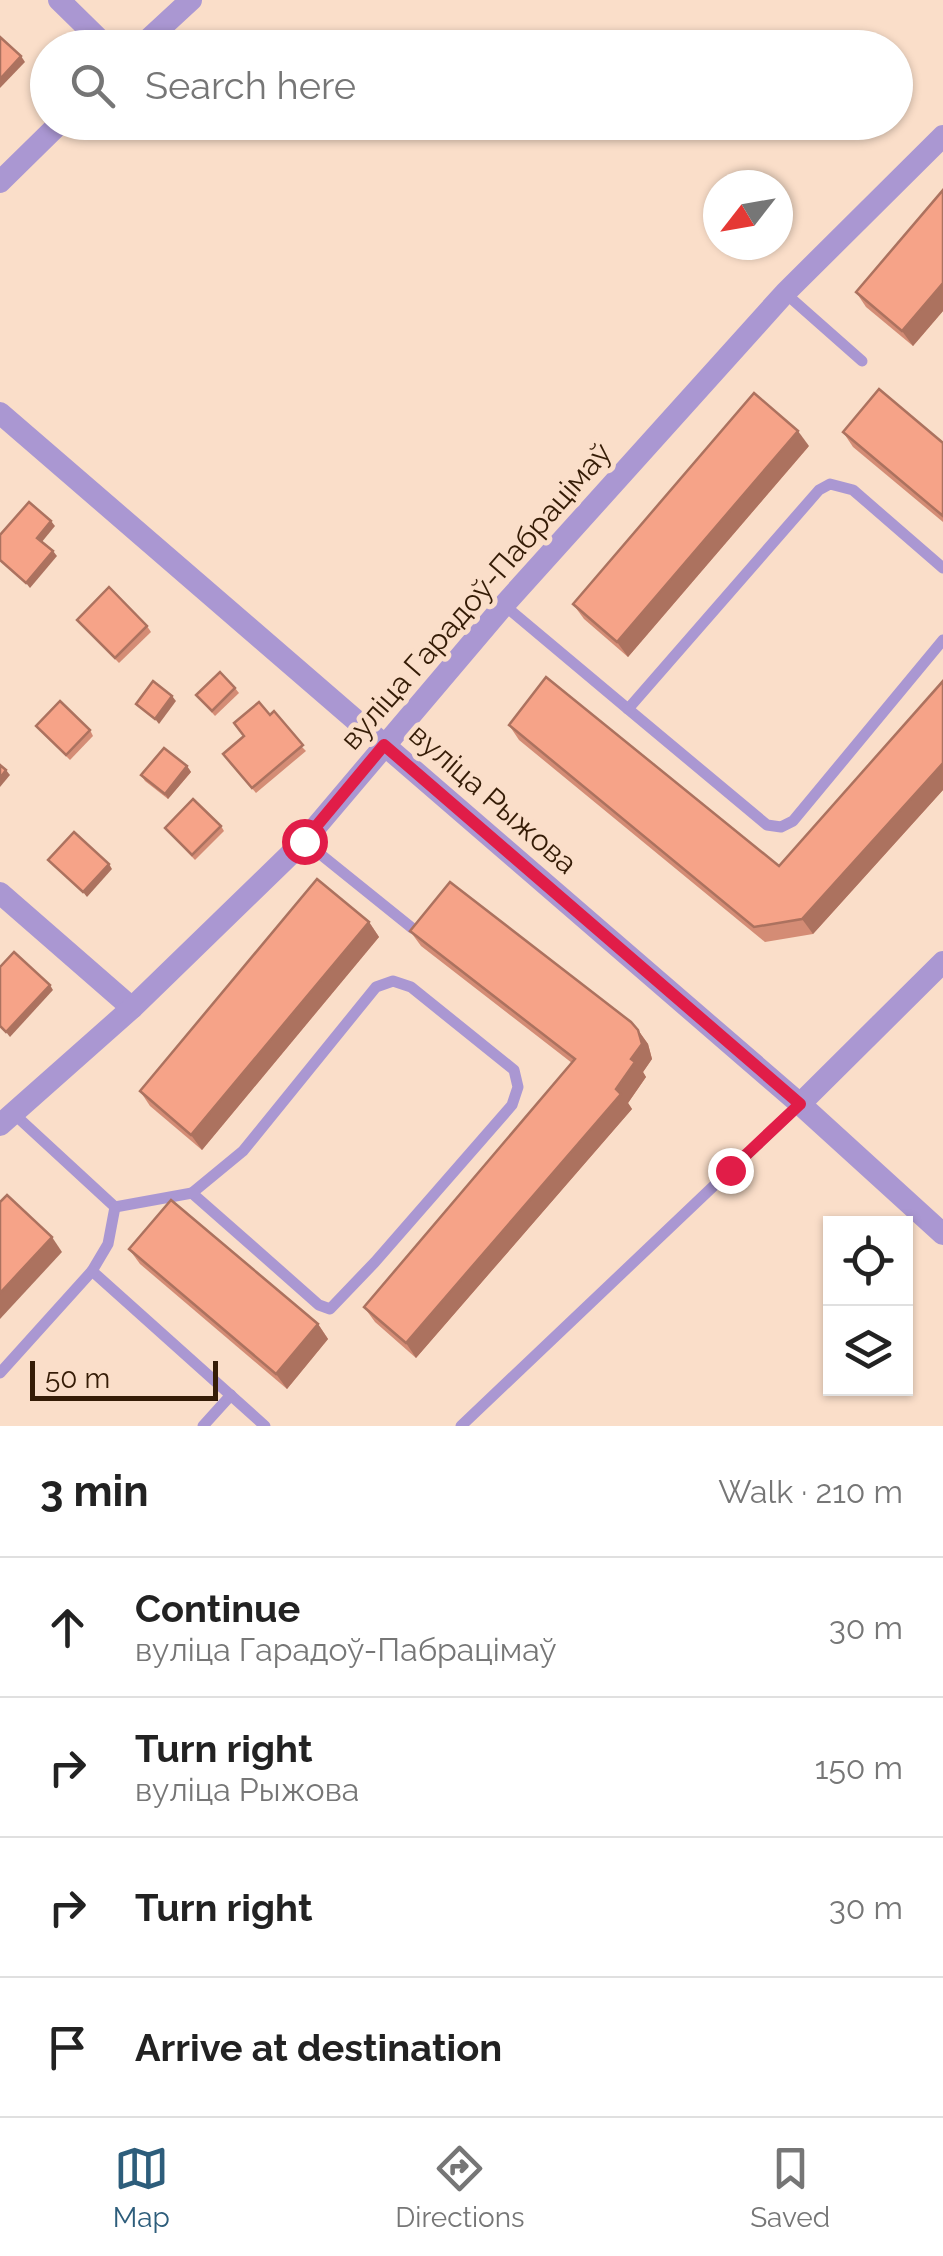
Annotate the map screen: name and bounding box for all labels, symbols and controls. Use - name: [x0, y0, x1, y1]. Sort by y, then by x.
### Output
- search box: [30, 30, 913, 140]
- icon: search: [65, 58, 120, 113]
- text: Search here: [145, 63, 356, 108]
- north arrow: [703, 170, 793, 260]
- street label: вуліца Гарадоў-Пабрацімаў: [333, 435, 618, 756]
- street label: вуліца Рыжова: [403, 716, 584, 881]
- route start: [282, 819, 328, 865]
- route end: [708, 1148, 754, 1194]
- map controls: [823, 1216, 913, 1396]
- button: locate: [823, 1216, 913, 1306]
- button: layers: [823, 1306, 913, 1396]
- scale bar: [30, 1356, 218, 1400]
- text: 50 m: [45, 1362, 110, 1395]
- text: 3 min: [40, 1467, 149, 1516]
- text: Walk · 210 m: [718, 1473, 903, 1510]
- text: Continue: [135, 1586, 300, 1631]
- icon: ahead: [40, 1600, 95, 1655]
- text: 30 m: [829, 1609, 903, 1646]
- text: вуліца Гарадоў-Пабрацімаў: [135, 1631, 557, 1668]
- text: Turn right: [135, 1726, 312, 1771]
- icon: right: [40, 1740, 95, 1795]
- text: 150 m: [815, 1749, 903, 1786]
- text: вуліца Рыжова: [135, 1771, 359, 1808]
- icon: right: [40, 1880, 95, 1935]
- text: Turn right: [135, 1885, 312, 1930]
- text: 30 m: [829, 1889, 903, 1926]
- icon: arrive: [40, 2020, 95, 2075]
- text: Arrive at destination: [135, 2025, 502, 2070]
- tab: Map: [113, 2141, 170, 2234]
- tab: Directions: [395, 2141, 525, 2234]
- tab: Saved: [750, 2141, 830, 2234]

